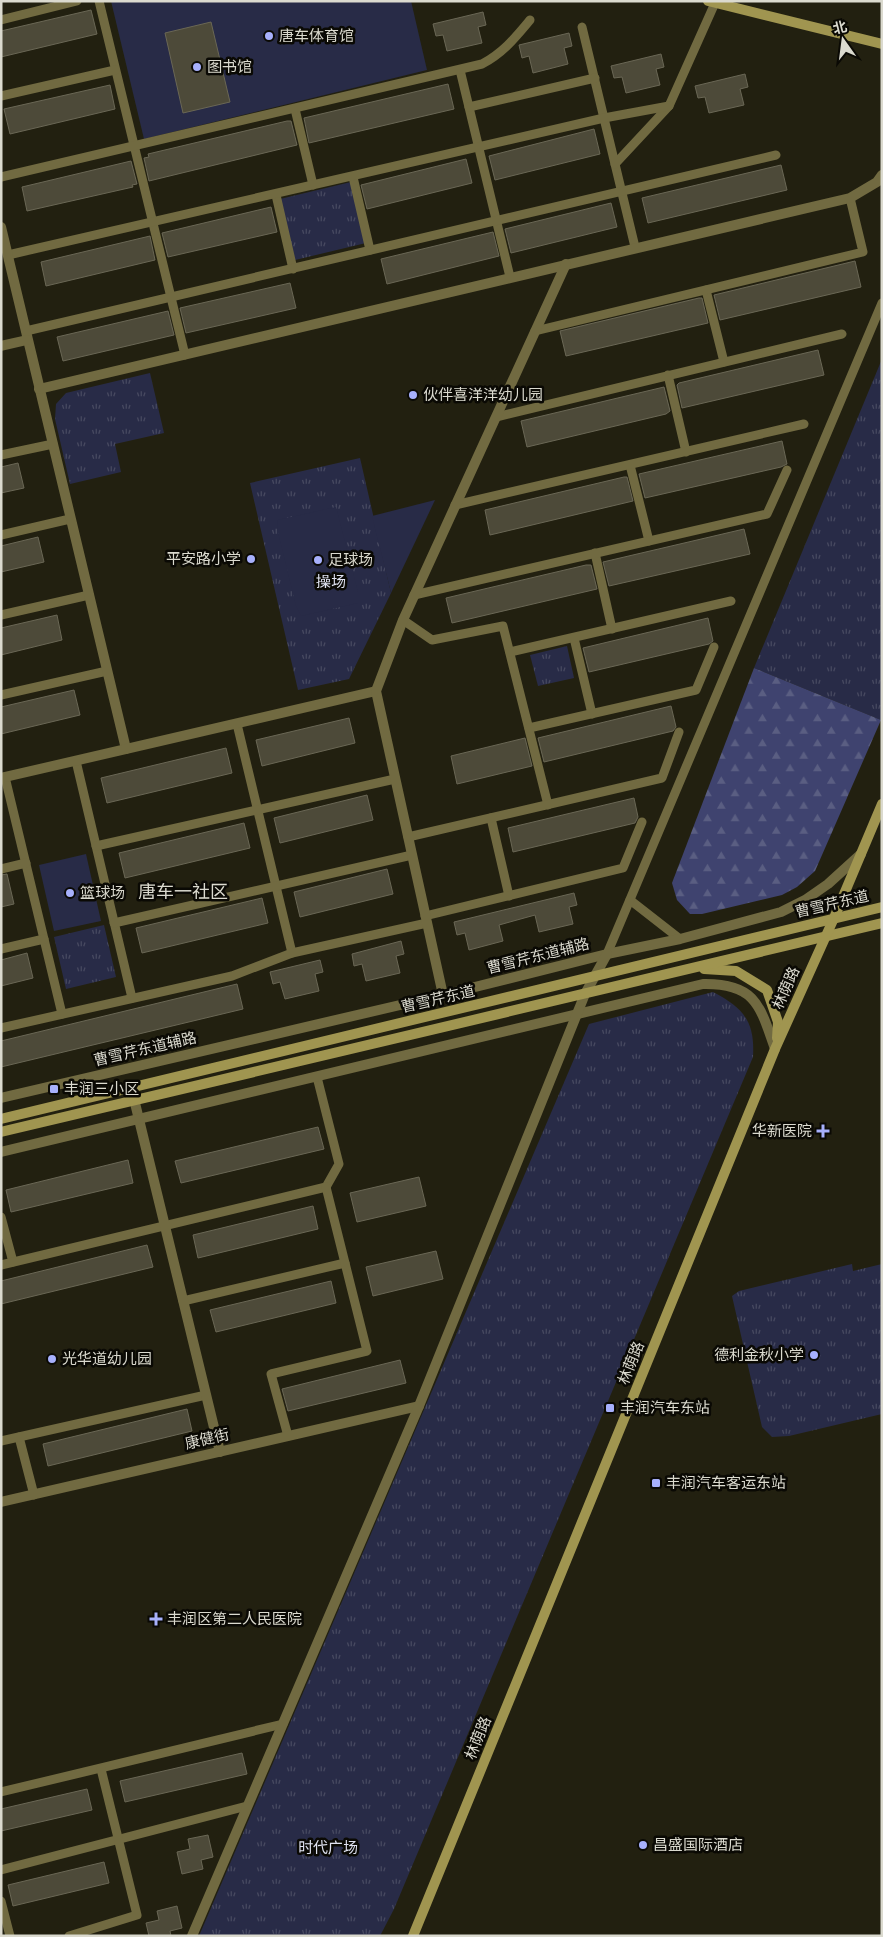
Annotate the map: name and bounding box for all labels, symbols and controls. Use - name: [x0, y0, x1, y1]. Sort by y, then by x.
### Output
- north arrow: [818, 15, 868, 65]
- text: 北: [831, 18, 849, 38]
- place label: 唐车体育馆: [279, 27, 354, 45]
- marker: 唐车体育馆: [263, 30, 275, 42]
- place label: 图书馆: [207, 58, 252, 76]
- marker: 图书馆: [191, 61, 203, 73]
- place label: 伙伴喜洋洋幼儿园: [423, 386, 543, 404]
- marker: 伙伴喜洋洋幼儿园: [407, 389, 419, 401]
- place label: 平安路小学: [166, 550, 241, 568]
- place label: 足球场: [328, 551, 373, 569]
- marker: 平安路小学: [245, 553, 257, 565]
- marker: 足球场: [312, 554, 324, 566]
- park label: 操场: [316, 573, 346, 591]
- district label: 唐车一社区: [138, 881, 228, 903]
- place label: 篮球场: [80, 884, 125, 902]
- marker: 篮球场: [64, 887, 76, 899]
- street label: 曹雪芹东道: [793, 887, 871, 921]
- street label: 曹雪芹东道辅路: [485, 935, 591, 977]
- street label: 林荫路: [769, 964, 803, 1012]
- street label: 曹雪芹东道: [399, 982, 477, 1016]
- street label: 曹雪芹东道辅路: [92, 1028, 198, 1070]
- place label: 丰润三小区: [64, 1080, 139, 1098]
- marker: 丰润三小区: [48, 1083, 60, 1095]
- place label: 华新医院: [752, 1122, 812, 1140]
- marker: 华新医院: [816, 1124, 830, 1138]
- street label: 林荫路: [614, 1339, 648, 1387]
- place label: 德利金秋小学: [714, 1346, 804, 1364]
- marker: 德利金秋小学: [808, 1349, 820, 1361]
- place label: 光华道幼儿园: [62, 1350, 152, 1368]
- marker: 光华道幼儿园: [46, 1353, 58, 1365]
- place label: 丰润汽车东站: [620, 1399, 710, 1417]
- marker: 丰润汽车东站: [604, 1402, 616, 1414]
- street label: 康健街: [183, 1425, 231, 1453]
- place label: 丰润汽车客运东站: [666, 1474, 786, 1492]
- marker: 丰润汽车客运东站: [650, 1477, 662, 1489]
- place label: 丰润区第二人民医院: [167, 1610, 302, 1628]
- marker: 丰润区第二人民医院: [149, 1612, 163, 1626]
- street label: 林荫路: [461, 1714, 495, 1762]
- place label: 昌盛国际酒店: [653, 1836, 743, 1854]
- park label: 时代广场: [298, 1839, 358, 1857]
- marker: 昌盛国际酒店: [637, 1839, 649, 1851]

